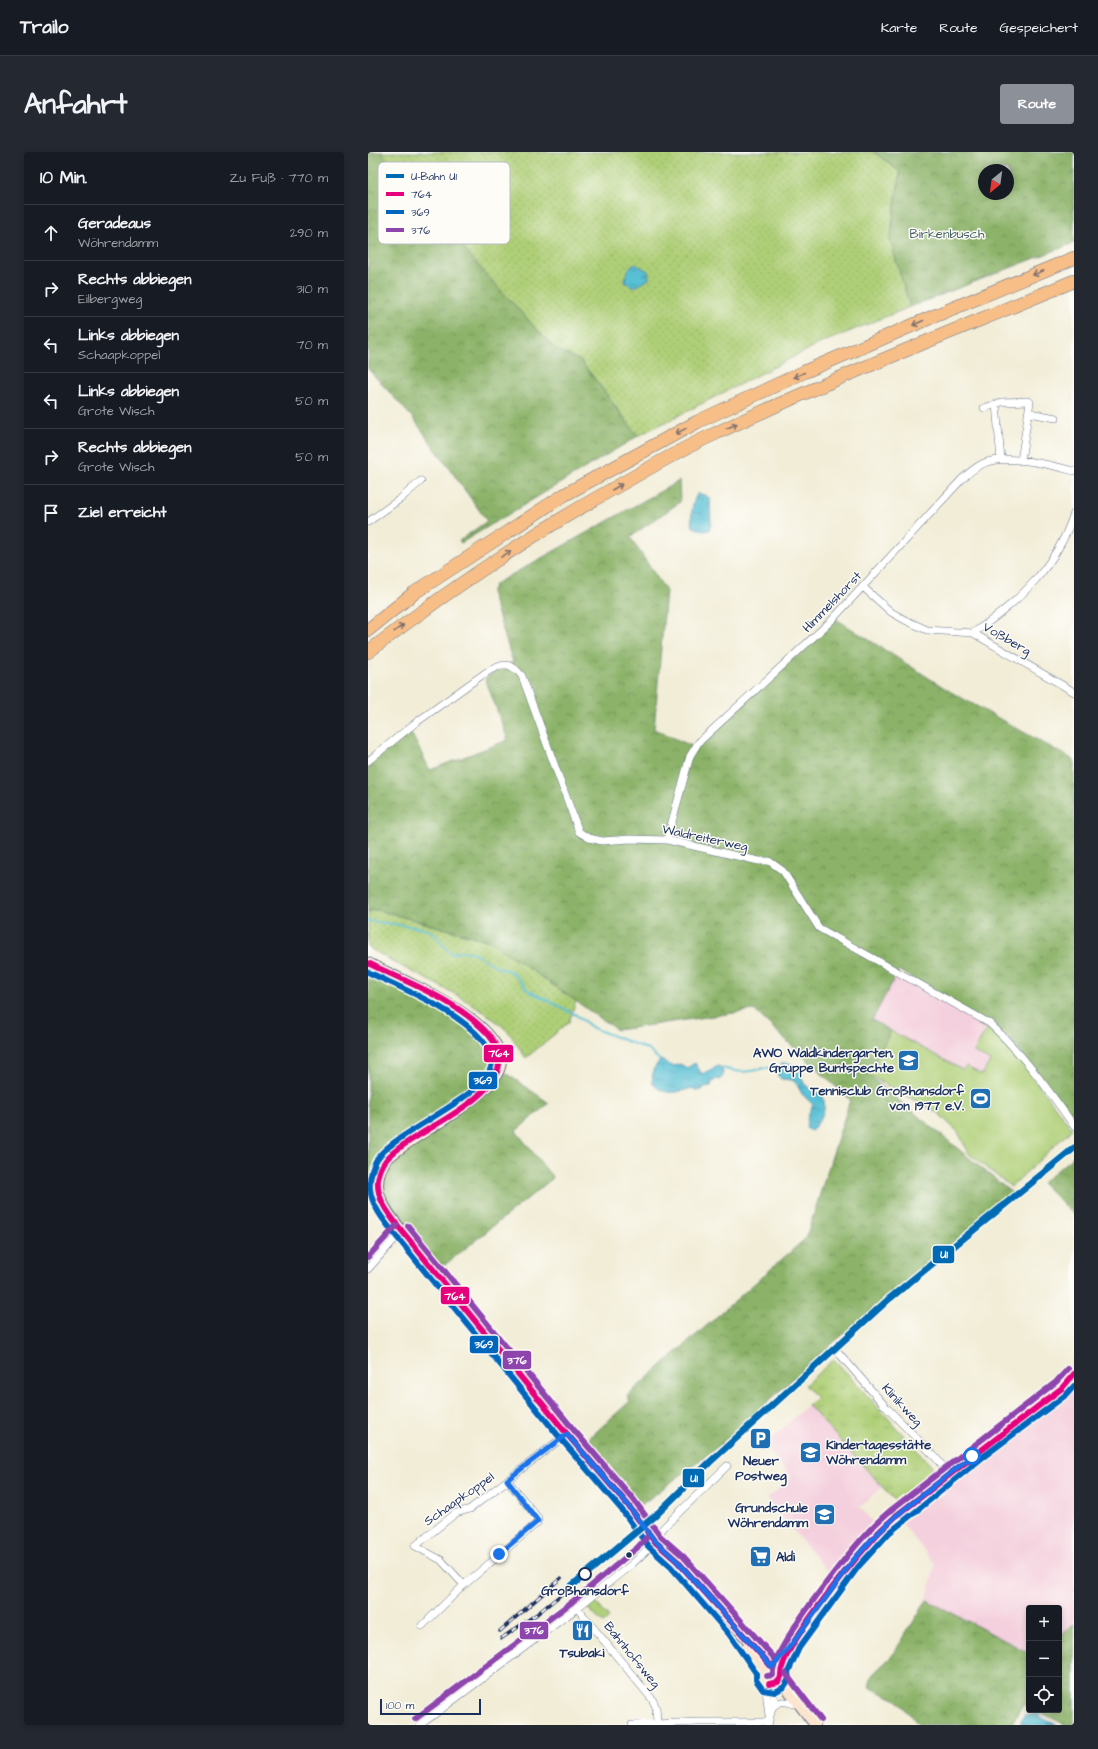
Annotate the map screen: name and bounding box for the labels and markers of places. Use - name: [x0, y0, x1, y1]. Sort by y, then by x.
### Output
- place label: AWO Waldkindergarten, Gruppe Buntspechte: [753, 1044, 894, 1078]
- school or university icon: AWO Waldkindergarten, Gruppe Buntspechte: [896, 1047, 922, 1073]
- place label: Tennisclub Großhansdorf von 1977 e.V.: [809, 1082, 965, 1115]
- sports icon: Tennisclub Großhansdorf von 1977 e.V.: [967, 1085, 993, 1111]
- parking icon: Neuer Postweg: [748, 1426, 774, 1452]
- place label: Kindertagesstätte Wöhrendamm: [825, 1436, 931, 1469]
- school or university icon: Kindertagesstätte Wöhrendamm: [797, 1439, 823, 1465]
- place label: Neuer Postweg: [735, 1452, 787, 1487]
- place label: Grundschule Wöhrendamm: [727, 1499, 809, 1532]
- school or university icon: Grundschule Wöhrendamm: [811, 1502, 837, 1528]
- supermarket icon: Aldi: [747, 1544, 773, 1570]
- place label: Aldi: [776, 1548, 796, 1566]
- unlabelled marker: [624, 1550, 634, 1560]
- marker: Großhansdorf: [578, 1567, 592, 1581]
- place label: Großhansdorf: [541, 1582, 630, 1600]
- restaurant icon: Tsubaki: [569, 1618, 595, 1644]
- place label: Tsubaki: [558, 1644, 606, 1662]

